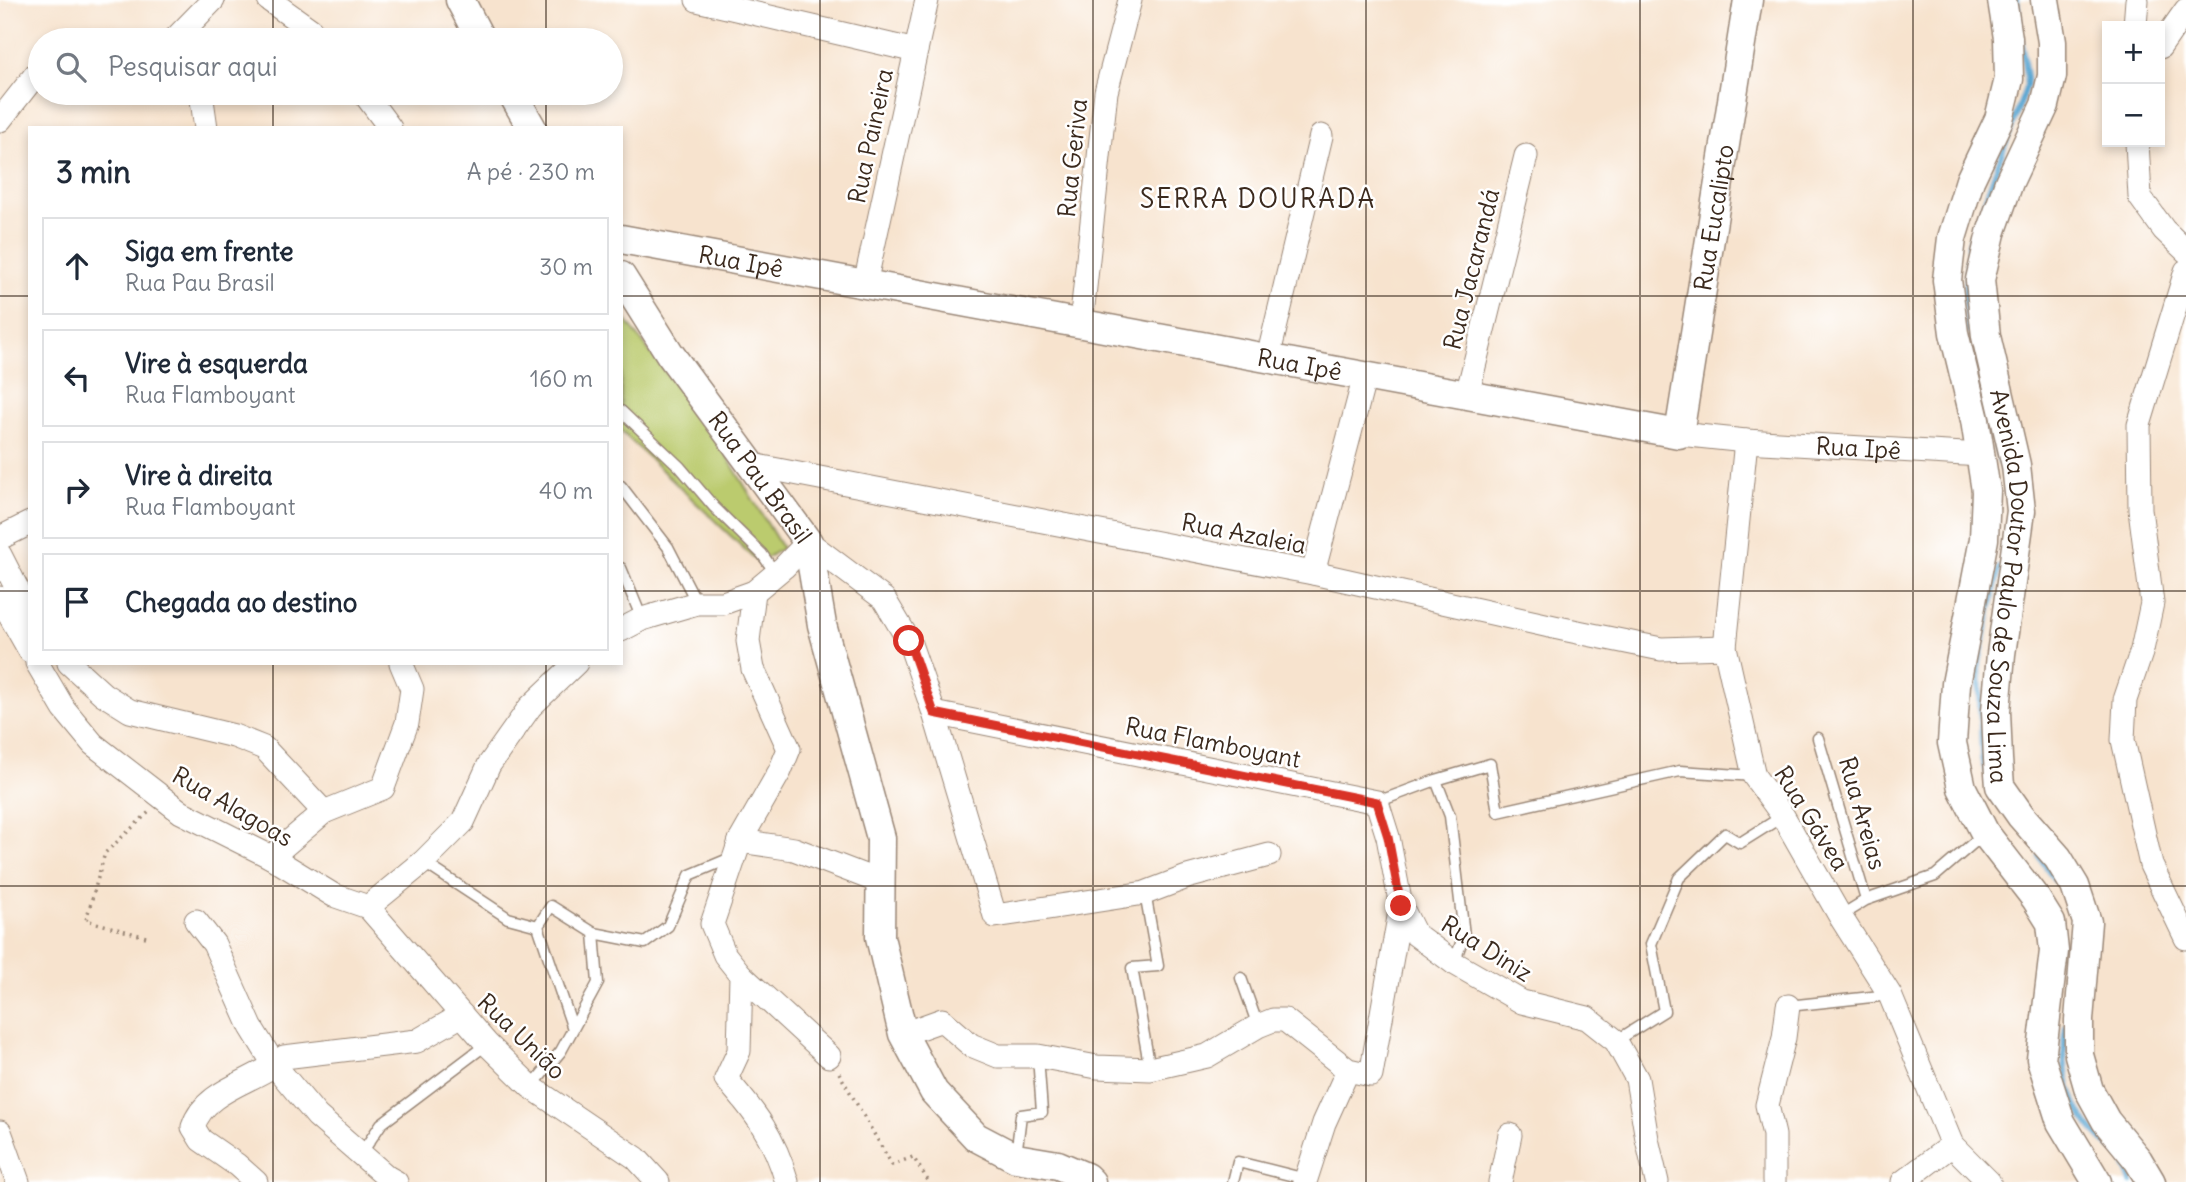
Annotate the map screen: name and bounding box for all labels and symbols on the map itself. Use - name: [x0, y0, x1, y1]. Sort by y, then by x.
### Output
- street label: Rua Paineira: [841, 66, 899, 206]
- street label: Rua Geriva: [1051, 97, 1093, 219]
- street label: Rua Eucalipto: [1687, 142, 1740, 293]
- district label: SERRA DOURADA: [1140, 182, 1376, 215]
- street label: Rua Jacarandá: [1437, 185, 1505, 353]
- street label: Rua Ipê: [696, 239, 786, 284]
- street label: Rua Ipê: [1255, 342, 1344, 387]
- street label: Avenida Doutor Paulo de Souza Lima: [1981, 386, 2036, 785]
- street label: Rua Pau Brasil: [702, 405, 819, 549]
- street label: Rua Ipê: [1815, 430, 1902, 465]
- street label: Rua Azaleia: [1179, 506, 1309, 560]
- route start: [893, 625, 924, 656]
- street label: Rua Flamboyant: [1123, 710, 1303, 774]
- street label: Rua Areias: [1833, 753, 1893, 873]
- street label: Rua Alagoas: [167, 759, 299, 853]
- street label: Rua Gávea: [1768, 760, 1856, 876]
- route end: [1385, 890, 1416, 921]
- street label: Rua Diniz: [1436, 908, 1538, 988]
- street label: Rua União: [472, 987, 572, 1085]

